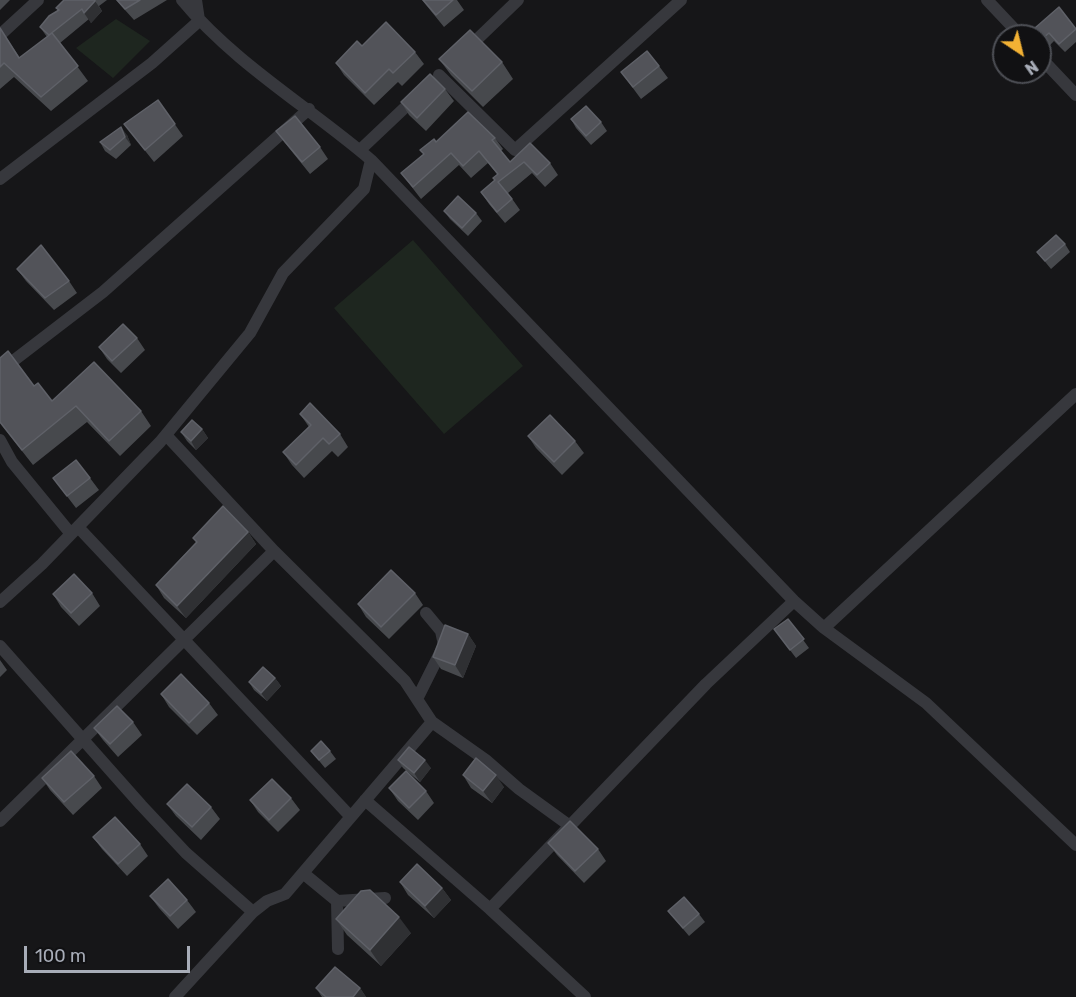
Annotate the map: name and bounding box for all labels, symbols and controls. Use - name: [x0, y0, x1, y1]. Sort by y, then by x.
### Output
- north arrow: [992, 24, 1052, 84]
- text: N: [1021, 56, 1042, 79]
- scale bar: [27, 934, 194, 972]
- text: 100 m: [35, 945, 86, 967]

